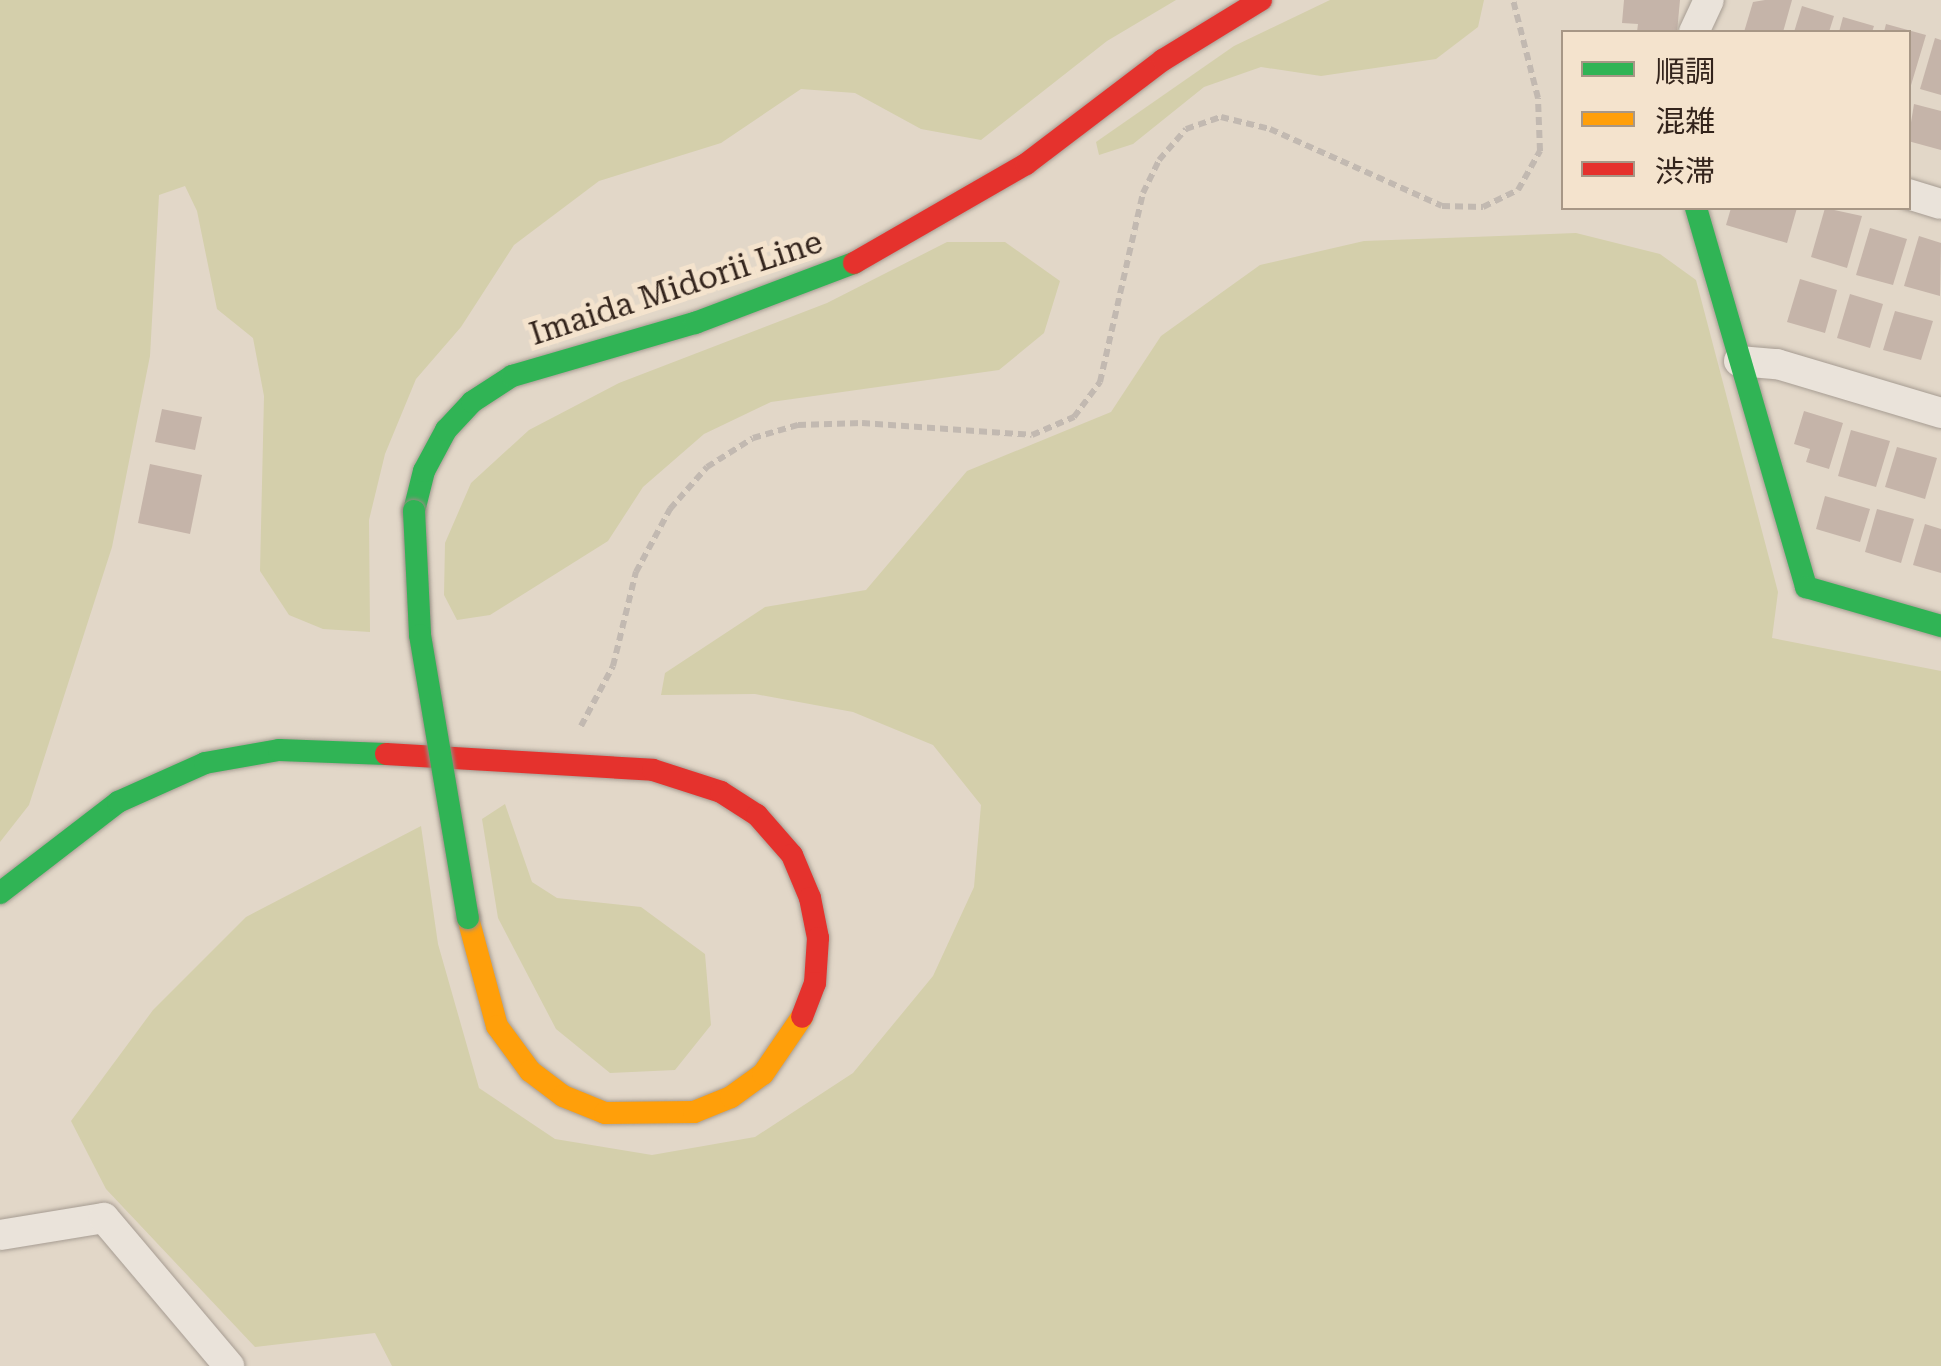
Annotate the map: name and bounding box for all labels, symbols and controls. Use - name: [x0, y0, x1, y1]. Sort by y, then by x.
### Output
- legend: [1561, 30, 1911, 210]
- text: 順調: [1655, 54, 1715, 89]
- text: 混雑: [1655, 104, 1715, 139]
- text: 渋滞: [1655, 154, 1715, 189]
- street label: Imaida Midorii Line: [525, 223, 827, 353]

